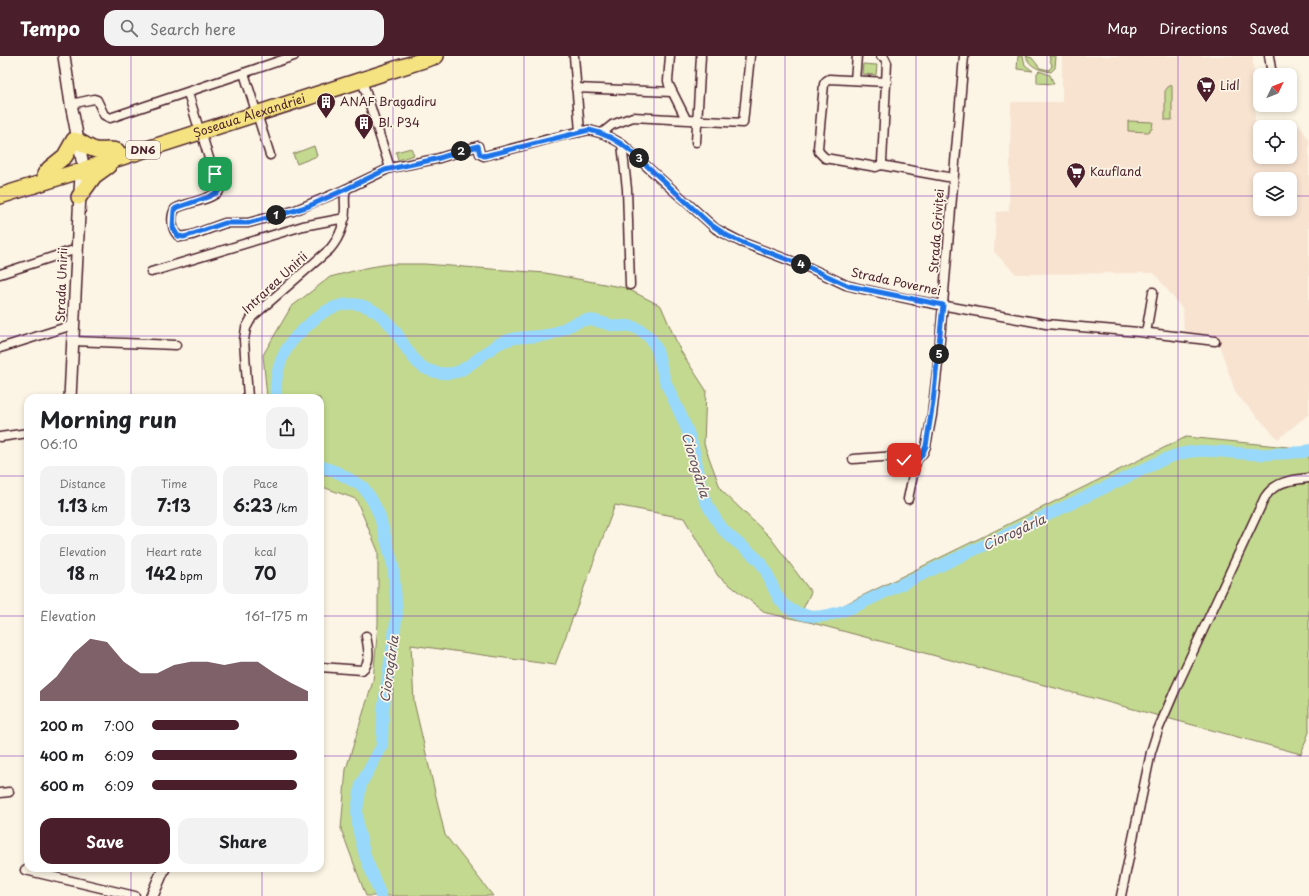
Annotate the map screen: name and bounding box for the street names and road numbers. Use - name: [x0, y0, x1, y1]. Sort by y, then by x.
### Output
- street label: Șoseaua Alexandriei: [191, 89, 308, 142]
- road number: DN6: [126, 141, 160, 159]
- street label: Strada Griviței: [924, 188, 948, 274]
- street label: Strada Unirii: [51, 247, 71, 323]
- street label: Intrarea Unirii: [238, 247, 311, 317]
- street label: Strada Povernei: [849, 263, 943, 299]

